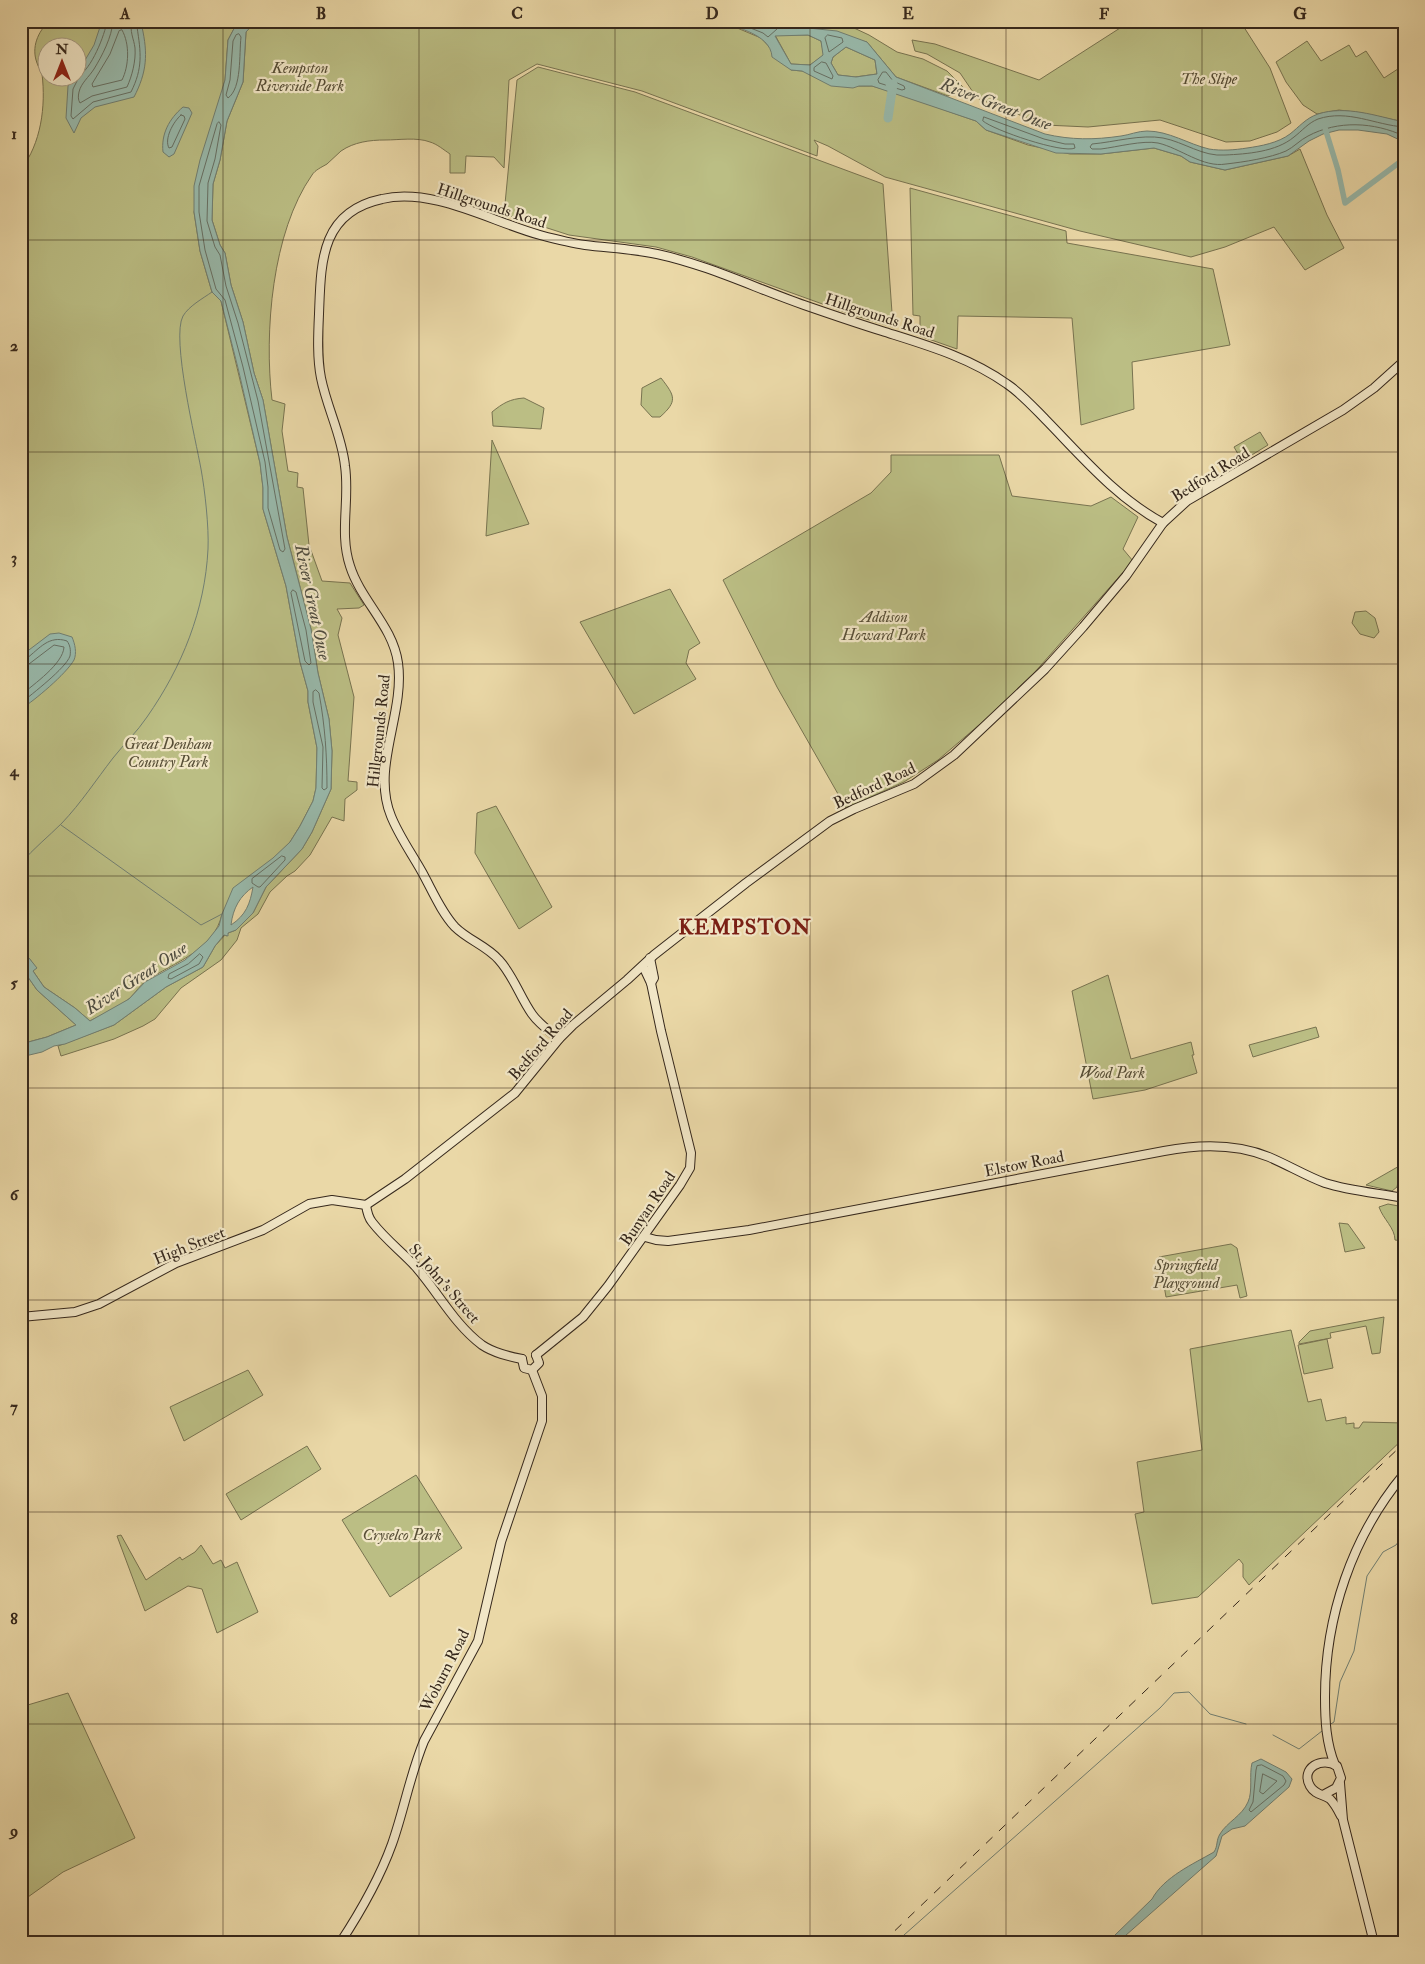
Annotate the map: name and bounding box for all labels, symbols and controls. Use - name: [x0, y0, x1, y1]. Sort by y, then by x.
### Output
- text: A: [119, 4, 131, 24]
- text: B: [316, 4, 326, 24]
- text: C: [511, 4, 523, 24]
- text: D: [705, 4, 719, 24]
- text: E: [902, 4, 914, 24]
- text: F: [1099, 4, 1109, 24]
- text: G: [1293, 4, 1307, 24]
- north arrow: [38, 38, 88, 88]
- text: N: [55, 41, 69, 58]
- park label: Kempston Riverside Park: [255, 58, 345, 96]
- park label: The Slipe: [1181, 69, 1238, 89]
- water label: River Great Ouse: [936, 72, 1056, 137]
- text: 1: [11, 124, 17, 144]
- street label: Hillgrounds Road: [435, 179, 549, 233]
- street label: Hillgrounds Road: [823, 289, 937, 343]
- text: 2: [10, 336, 18, 356]
- street label: Bedford Road: [1168, 443, 1253, 507]
- water label: River Great Ouse: [289, 541, 336, 663]
- text: 3: [11, 548, 17, 568]
- park label: Addison Howard Park: [841, 607, 927, 645]
- street label: Hillgrounds Road: [363, 673, 395, 789]
- park label: Great Denham Country Park: [124, 734, 212, 772]
- street label: Bedford Road: [830, 758, 919, 814]
- text: 4: [9, 761, 20, 781]
- district label: KEMPSTON: [678, 914, 812, 941]
- water label: River Great Ouse: [80, 936, 193, 1021]
- text: 5: [10, 973, 18, 993]
- street label: Bedford Road: [504, 1005, 577, 1085]
- park label: Wood Park: [1079, 1063, 1145, 1083]
- street label: Elstow Road: [983, 1146, 1066, 1181]
- street label: Bunyan Road: [616, 1167, 680, 1250]
- text: 6: [10, 1185, 20, 1205]
- street label: High Street: [151, 1223, 228, 1269]
- street label: St John's Street: [403, 1240, 484, 1328]
- park label: Springfield Playground: [1152, 1255, 1220, 1293]
- text: 7: [10, 1397, 18, 1417]
- park label: Cryselco Park: [362, 1525, 442, 1545]
- text: 8: [10, 1609, 18, 1629]
- street label: Woburn Road: [415, 1626, 474, 1716]
- text: 9: [8, 1821, 18, 1841]

